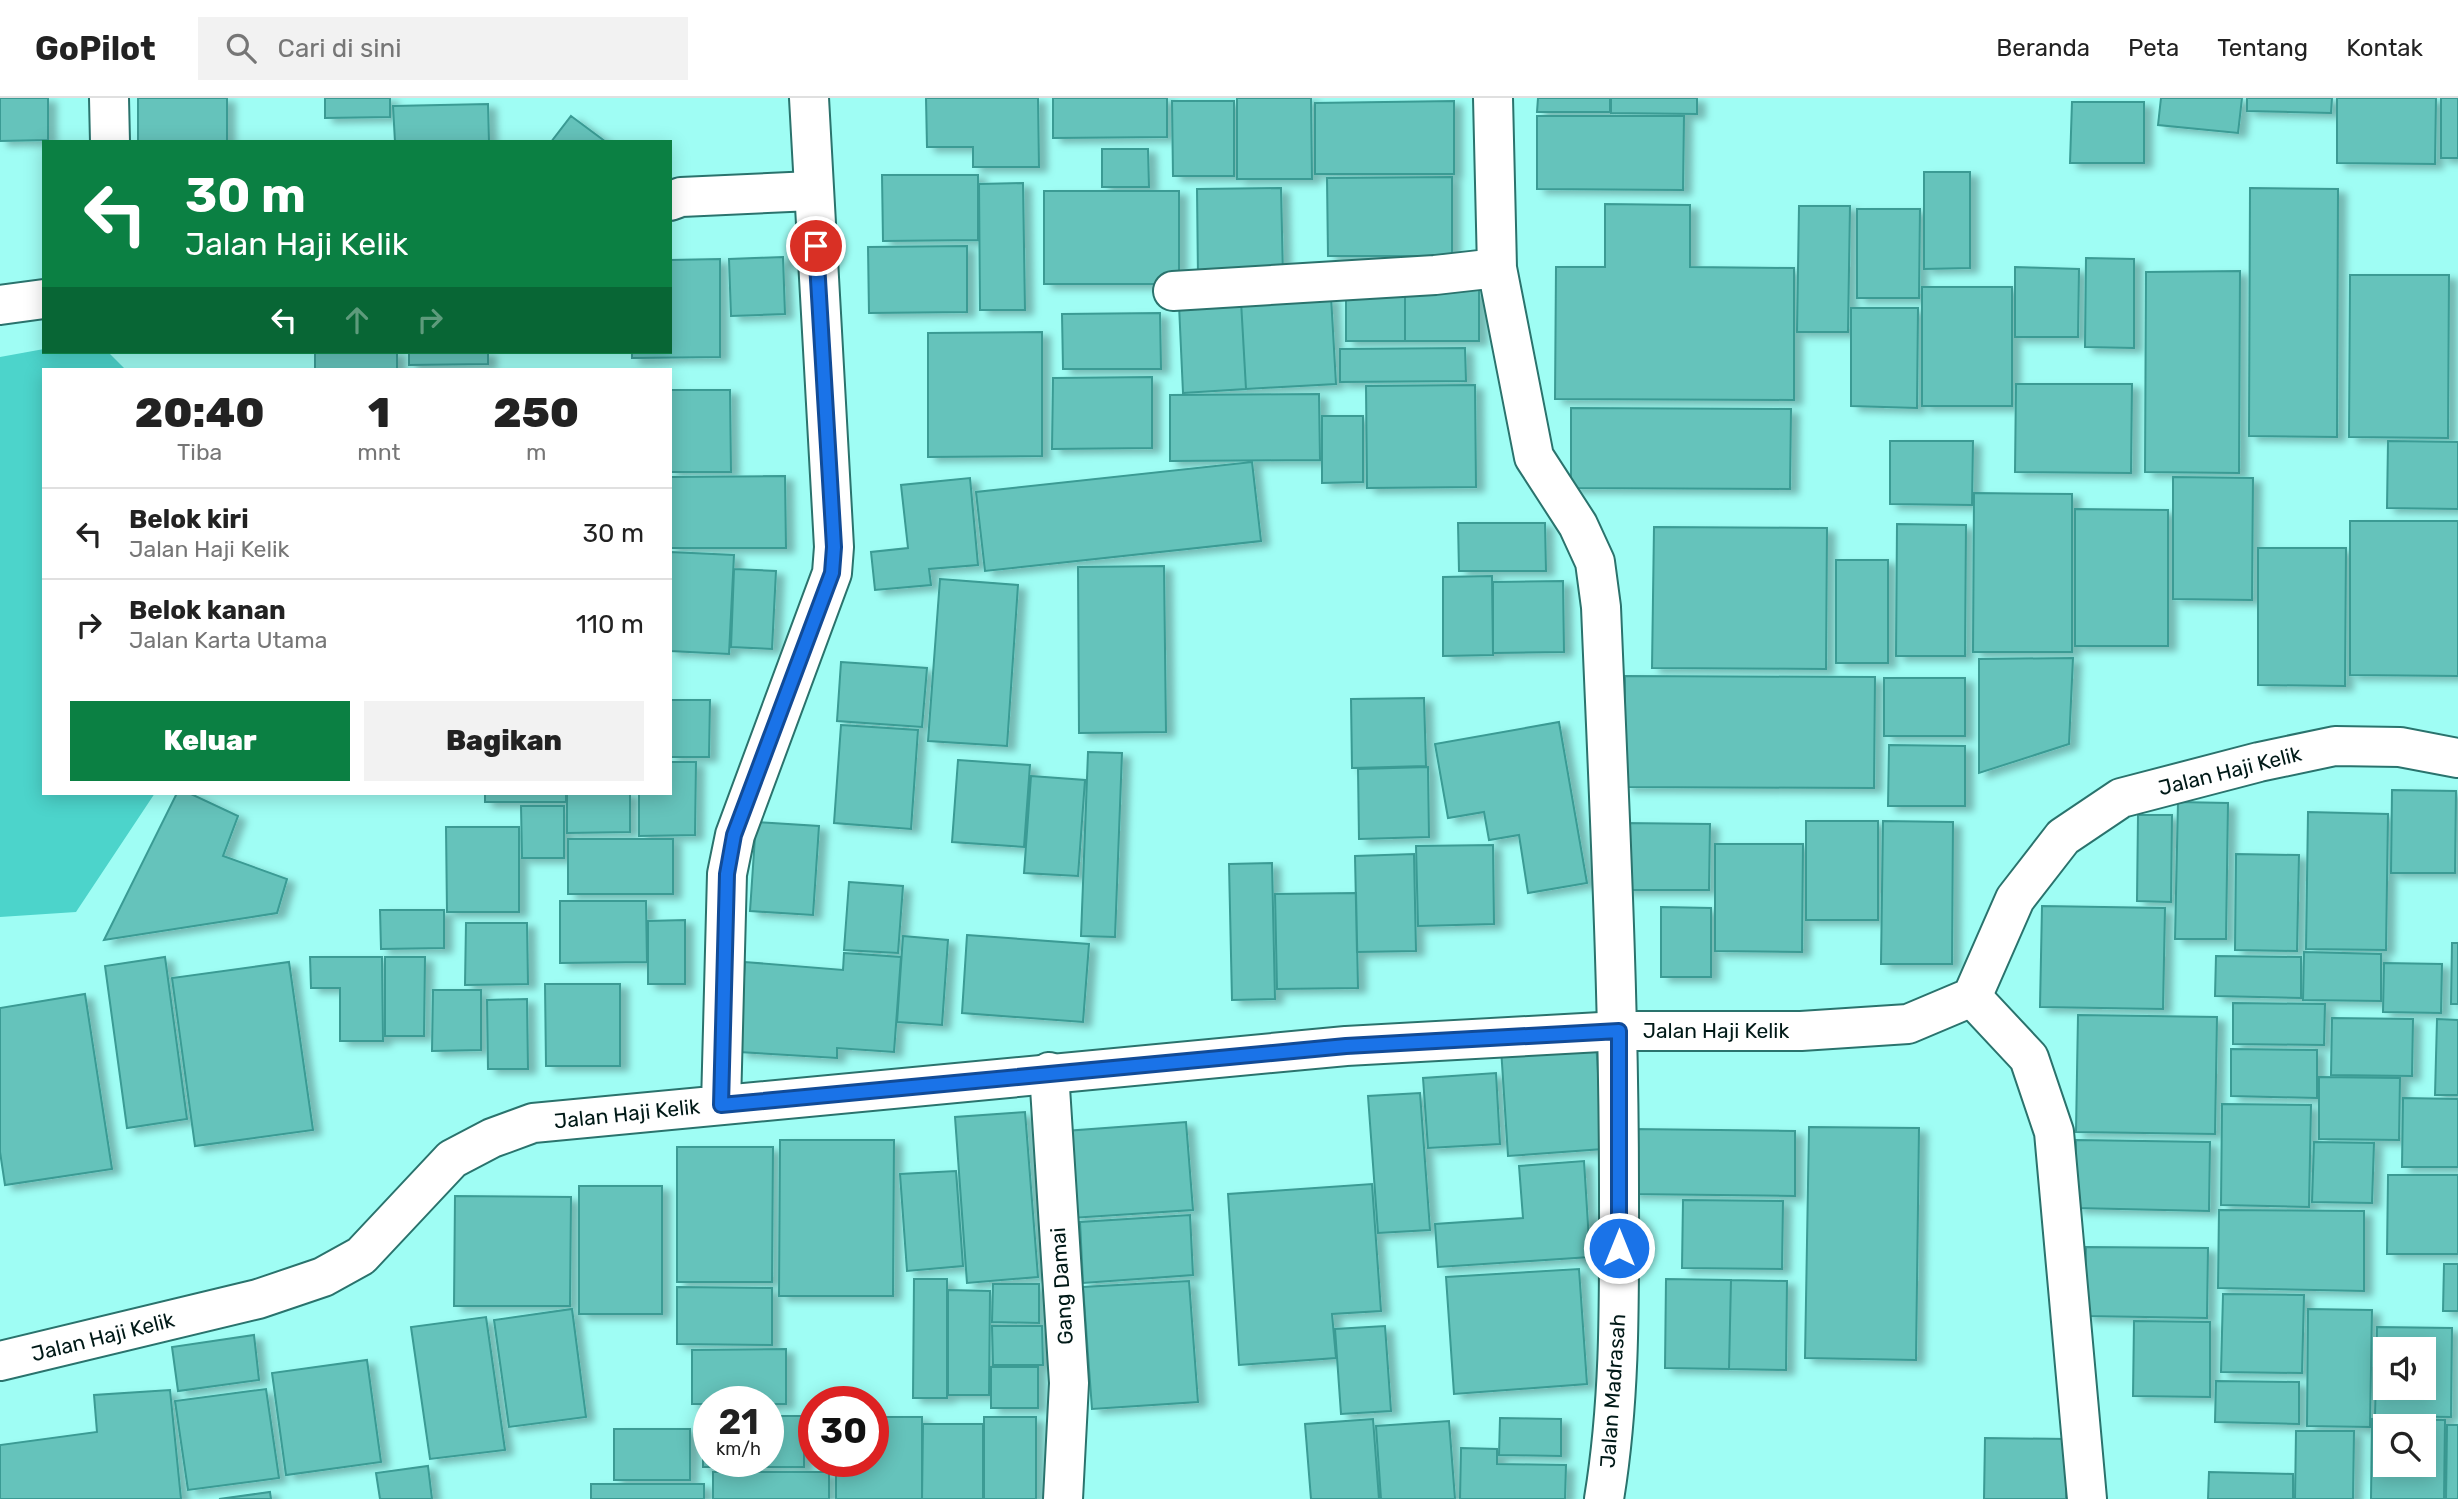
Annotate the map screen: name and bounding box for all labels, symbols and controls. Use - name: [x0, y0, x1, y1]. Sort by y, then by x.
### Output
- search box: [198, 17, 688, 80]
- text: GoPilot: [35, 29, 156, 68]
- icon: search: [222, 29, 260, 67]
- text: Cari di sini: [278, 33, 402, 64]
- text: Beranda: [1996, 34, 2090, 62]
- text: Peta: [2128, 34, 2179, 62]
- text: Tentang: [2217, 34, 2308, 62]
- text: Kontak: [2346, 34, 2423, 62]
- text: 30 m: [185, 166, 306, 224]
- icon: left: [70, 168, 161, 259]
- pin: [786, 216, 846, 276]
- text: Jalan Haji Kelik: [185, 225, 408, 263]
- icon: arrive: [797, 227, 835, 265]
- icon: left: [265, 301, 303, 339]
- icon: ahead: [338, 301, 376, 339]
- icon: right: [411, 301, 449, 339]
- text: 20:40: [135, 388, 265, 438]
- text: 1: [368, 388, 390, 438]
- text: 250: [493, 388, 579, 438]
- text: Tiba: [177, 438, 222, 466]
- text: mnt: [357, 438, 401, 466]
- text: m: [526, 438, 547, 466]
- text: Belok kiri: [129, 504, 249, 535]
- icon: left: [70, 515, 108, 553]
- text: 30 m: [582, 518, 644, 549]
- text: Jalan Haji Kelik: [129, 535, 289, 563]
- text: Belok kanan: [129, 595, 286, 626]
- icon: right: [70, 606, 108, 644]
- text: 110 m: [576, 609, 644, 640]
- text: Jalan Karta Utama: [129, 626, 327, 654]
- button: Keluar: [70, 701, 350, 781]
- button: Bagikan: [364, 701, 644, 781]
- street label: Jalan Haji Kelik: [2156, 741, 2304, 800]
- street label: Jalan Haji Kelik: [1643, 1018, 1789, 1043]
- street label: Jalan Haji Kelik: [553, 1093, 701, 1134]
- position arrow: [1582, 1211, 1656, 1285]
- street label: Gang Damai: [1045, 1226, 1078, 1346]
- street label: Jalan Haji Kelik: [29, 1307, 177, 1366]
- street label: Jalan Madrasah: [1595, 1313, 1630, 1469]
- map controls: [2373, 1337, 2436, 1477]
- button: sound: [2373, 1337, 2436, 1400]
- speed limit sign: 30: [798, 1386, 889, 1477]
- text: 21: [718, 1401, 759, 1443]
- button: search: [2373, 1414, 2436, 1477]
- text: km/h: [716, 1438, 761, 1460]

